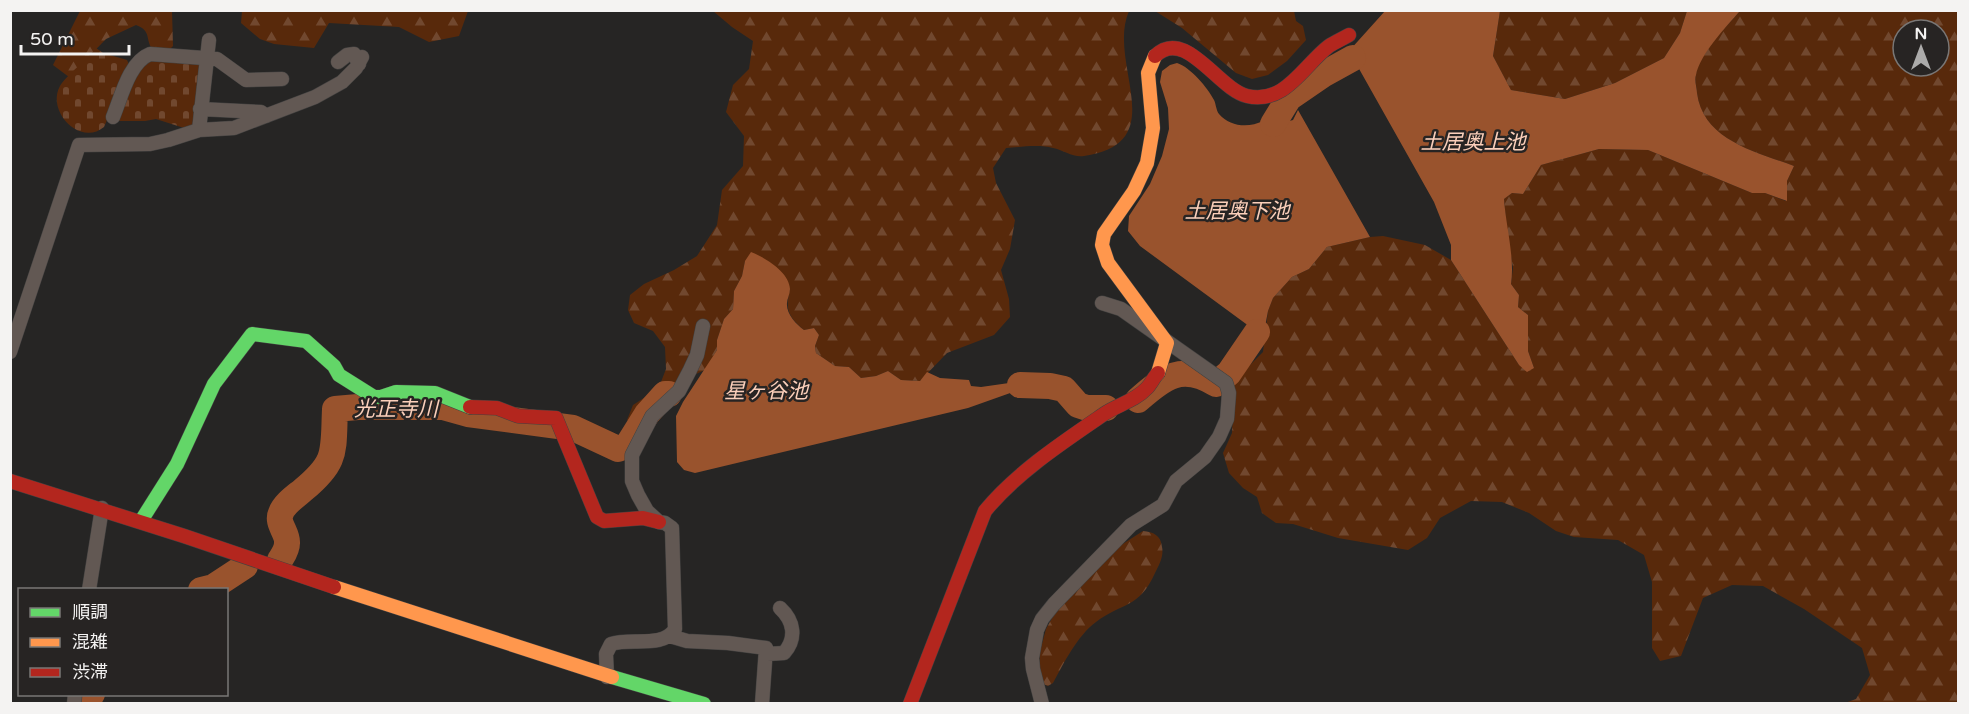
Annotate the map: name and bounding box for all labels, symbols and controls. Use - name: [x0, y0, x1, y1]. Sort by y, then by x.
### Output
- scale bar: [21, 18, 129, 56]
- north arrow: [1891, 18, 1951, 78]
- text: N: [1915, 24, 1927, 44]
- text: 50 m: [30, 28, 74, 50]
- water label: 土居奥上池: [1421, 130, 1527, 155]
- water label: 土居奥下池: [1185, 199, 1291, 224]
- water label: 星ヶ谷池: [724, 379, 810, 404]
- water label: 光正寺川: [354, 397, 440, 422]
- legend: [18, 588, 228, 696]
- text: 順調: [72, 601, 108, 623]
- text: 混雑: [72, 631, 108, 653]
- text: 渋滞: [72, 661, 108, 683]

